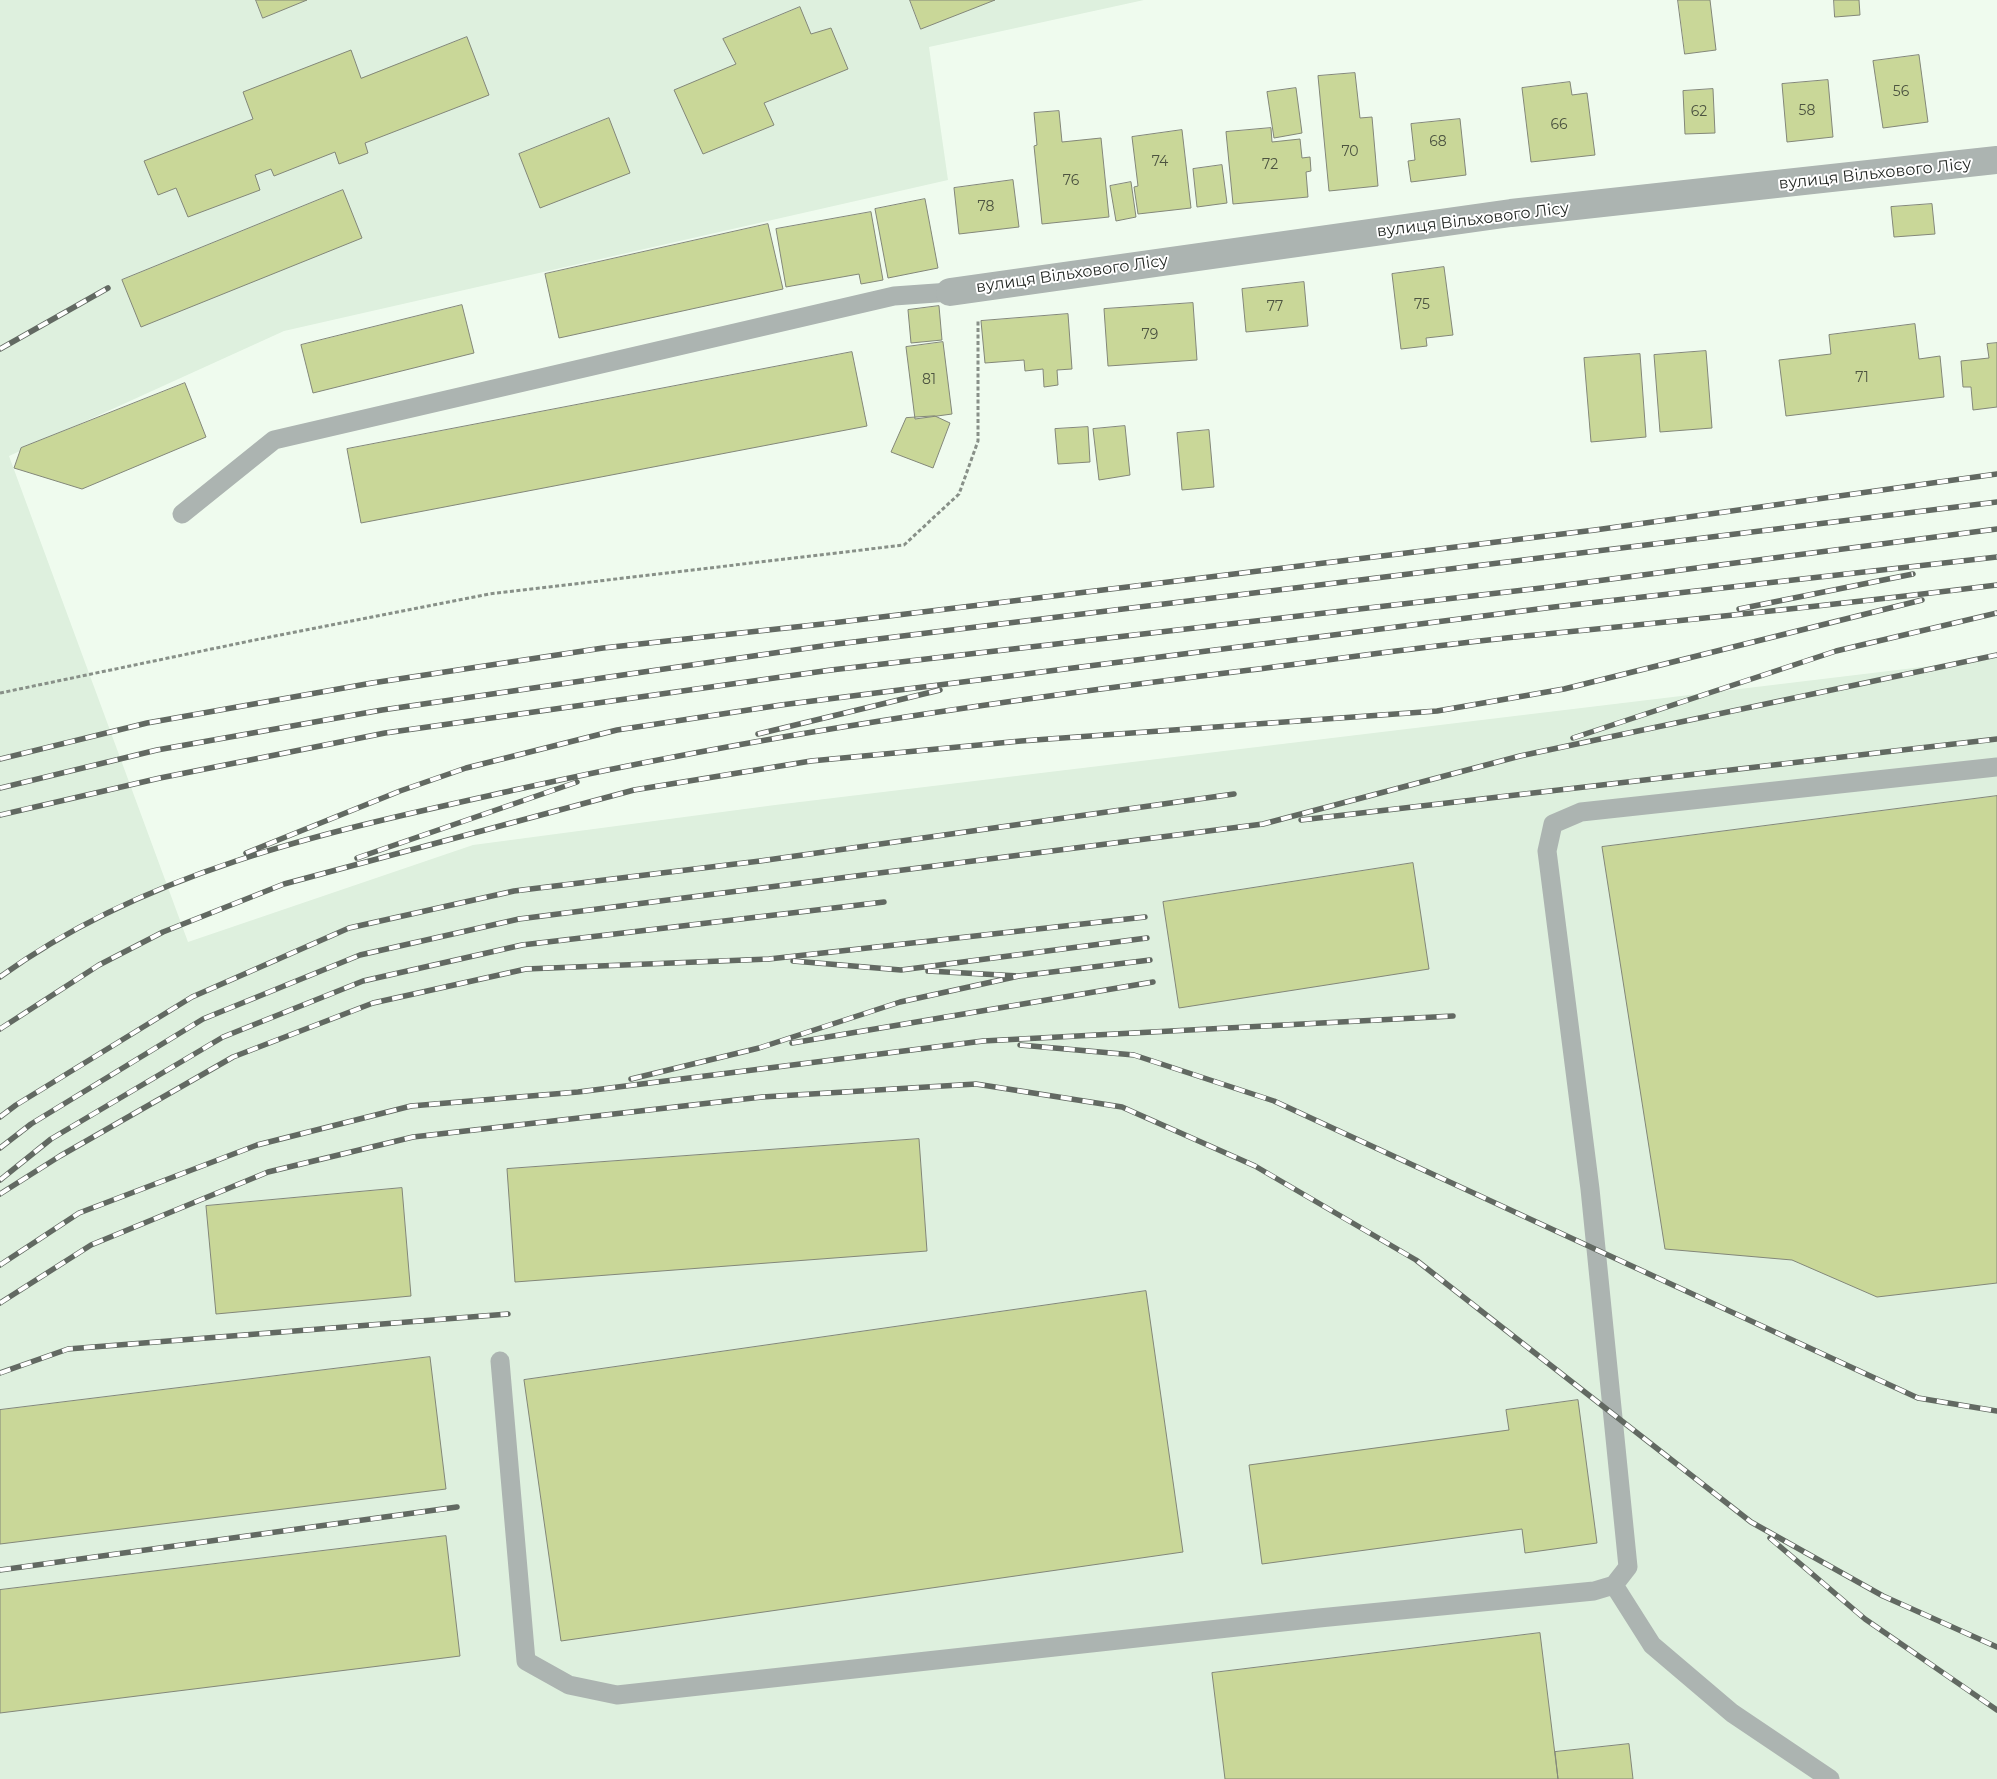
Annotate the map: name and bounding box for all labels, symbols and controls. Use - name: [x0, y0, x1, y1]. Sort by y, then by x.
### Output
- house number: 56: [1893, 84, 1909, 100]
- house number: 58: [1799, 103, 1815, 119]
- house number: 62: [1691, 104, 1707, 120]
- house number: 66: [1550, 117, 1568, 133]
- house number: 68: [1429, 134, 1447, 150]
- house number: 70: [1341, 144, 1359, 160]
- house number: 74: [1152, 154, 1168, 170]
- street label: вулиця Вільхового Лісу: [1778, 154, 1972, 194]
- house number: 72: [1262, 157, 1278, 173]
- house number: 76: [1063, 173, 1079, 189]
- house number: 78: [978, 199, 994, 215]
- street label: вулиця Вільхового Лісу: [1376, 199, 1570, 241]
- street label: вулиця Вільхового Лісу: [975, 251, 1169, 297]
- house number: 75: [1414, 297, 1430, 313]
- house number: 77: [1267, 299, 1283, 315]
- house number: 79: [1142, 327, 1158, 343]
- house number: 71: [1855, 370, 1869, 386]
- house number: 81: [922, 372, 936, 388]

